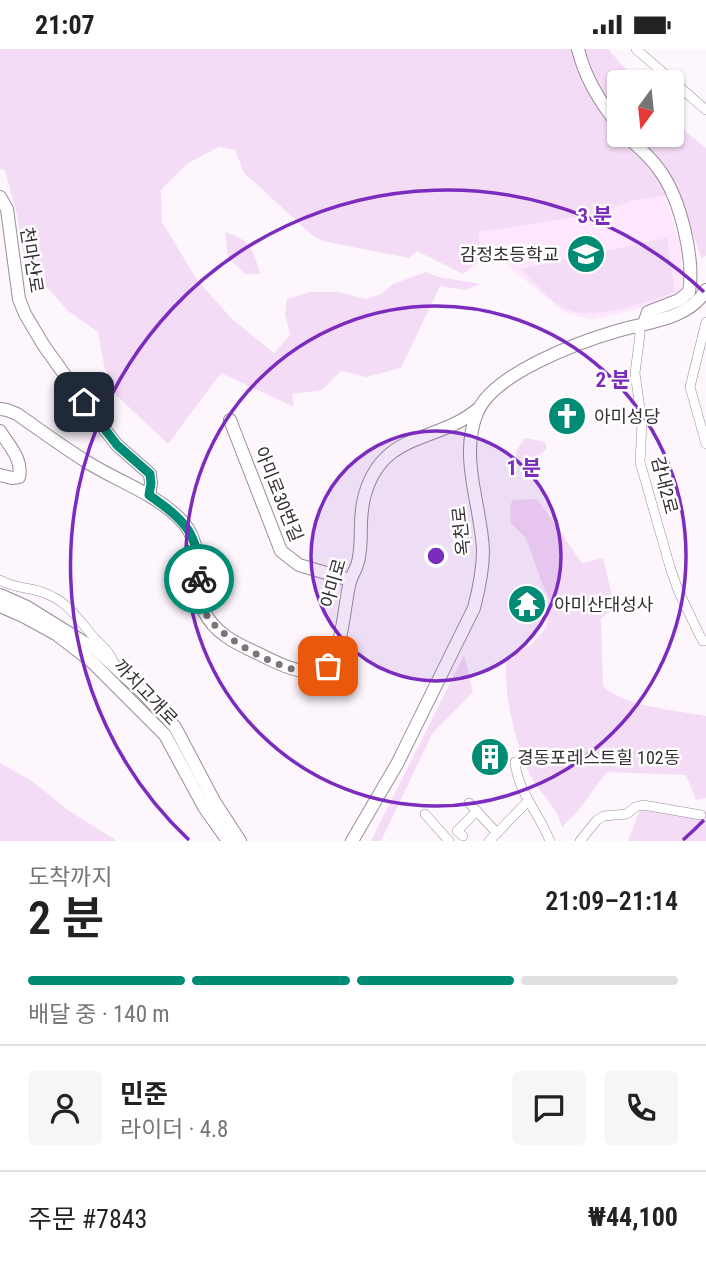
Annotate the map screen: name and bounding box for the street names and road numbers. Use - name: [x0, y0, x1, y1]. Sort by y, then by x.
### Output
- street label: 천마산로: [16, 226, 48, 294]
- street label: 아미로30번길: [250, 443, 308, 545]
- street label: 감내2로: [648, 454, 682, 516]
- street label: 옥천로: [448, 505, 474, 557]
- street label: 아미로: [316, 556, 350, 610]
- street label: 까치고개로: [110, 655, 182, 729]

